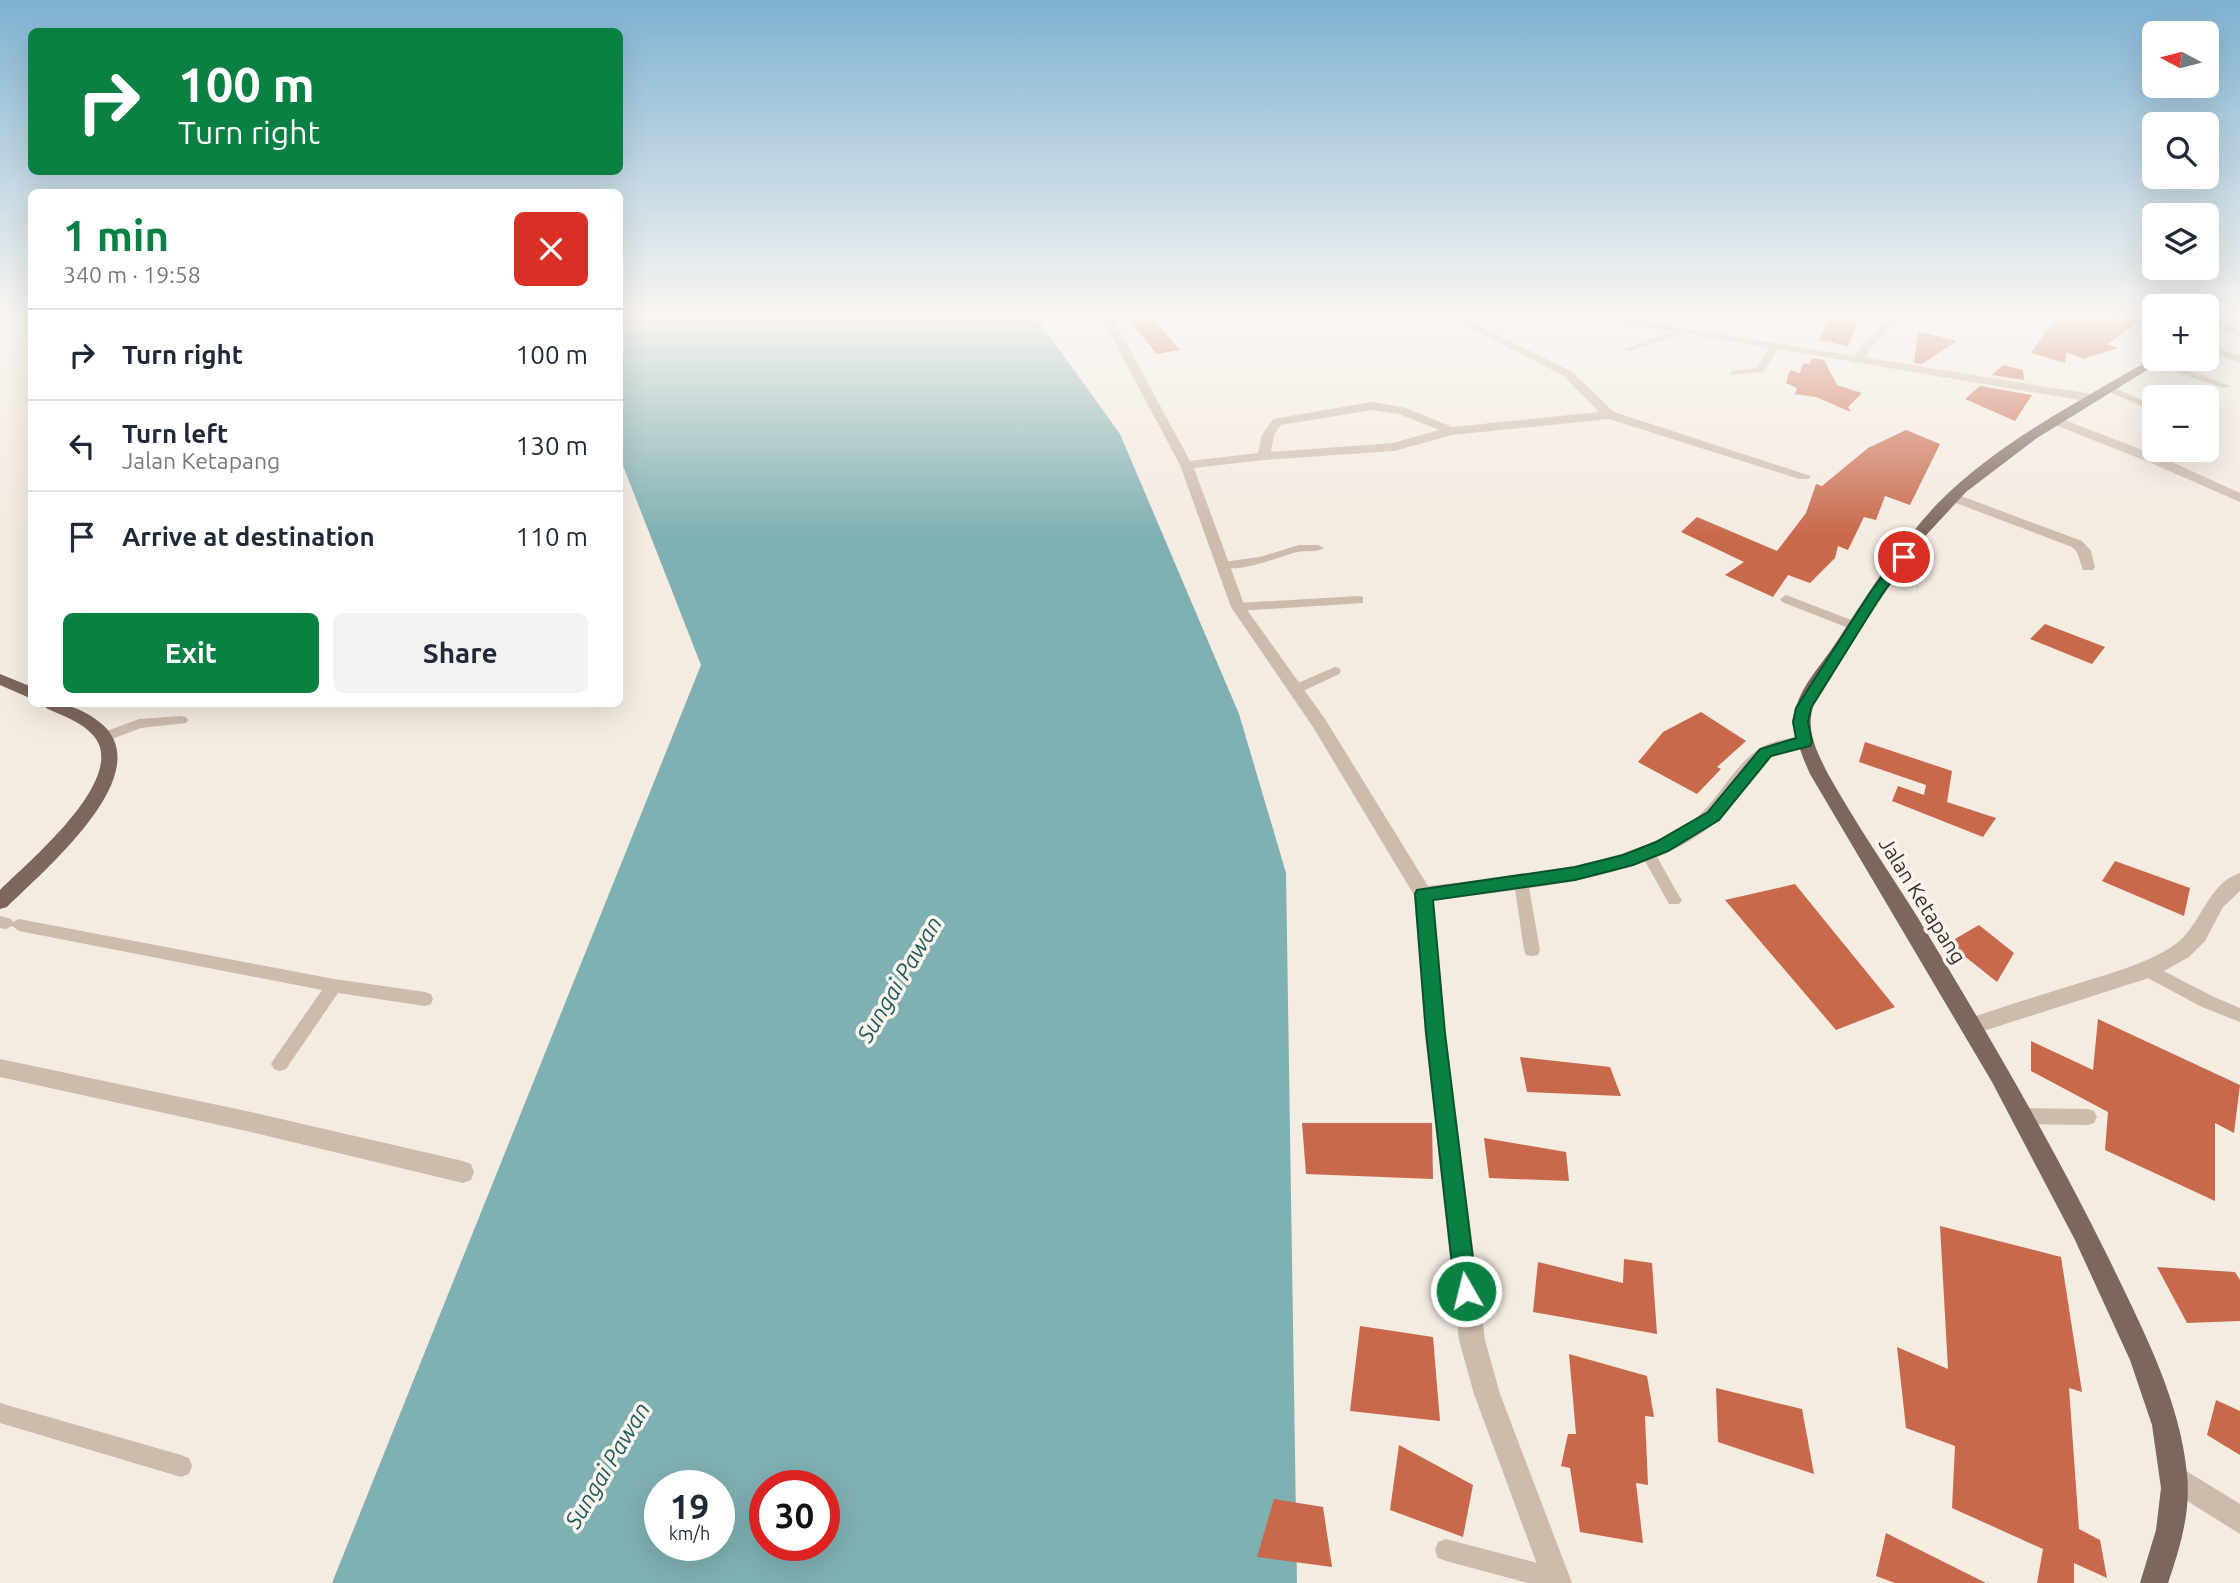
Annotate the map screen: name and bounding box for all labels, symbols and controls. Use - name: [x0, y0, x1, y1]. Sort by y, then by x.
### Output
- north arrow: [2142, 21, 2219, 98]
- map controls: [2142, 21, 2219, 462]
- icon: right: [63, 56, 154, 147]
- text: 100 m: [178, 56, 315, 111]
- button: search: [2142, 112, 2219, 189]
- text: Turn right: [178, 114, 320, 150]
- button: layers: [2142, 203, 2219, 280]
- text: 1 min: [63, 212, 169, 259]
- button: close: [514, 212, 588, 286]
- text: 340 m · 19:58: [63, 262, 201, 287]
- button: +: [2142, 294, 2219, 371]
- icon: right: [63, 336, 101, 374]
- text: Turn right: [122, 340, 243, 369]
- text: 100 m: [516, 340, 588, 369]
- button: −: [2142, 385, 2219, 462]
- text: Turn left: [122, 419, 228, 448]
- icon: left: [63, 427, 101, 465]
- text: 130 m: [516, 431, 588, 460]
- text: Jalan Ketapang: [122, 448, 280, 473]
- icon: arrive: [63, 518, 101, 556]
- text: Arrive at destination: [122, 522, 375, 551]
- text: 110 m: [516, 522, 588, 551]
- pin: [1874, 527, 1934, 587]
- icon: arrive: [1885, 538, 1923, 576]
- button: Exit: [63, 613, 319, 693]
- button: Share: [333, 613, 588, 693]
- street label: Jalan Ketapang: [1875, 832, 1971, 968]
- water label: Sungai Pawan: [851, 912, 946, 1047]
- position arrow: [1429, 1254, 1503, 1328]
- water label: Sungai Pawan: [559, 1398, 654, 1533]
- speed limit sign: 30: [749, 1470, 840, 1561]
- text: 19: [670, 1486, 709, 1526]
- text: km/h: [669, 1523, 710, 1543]

